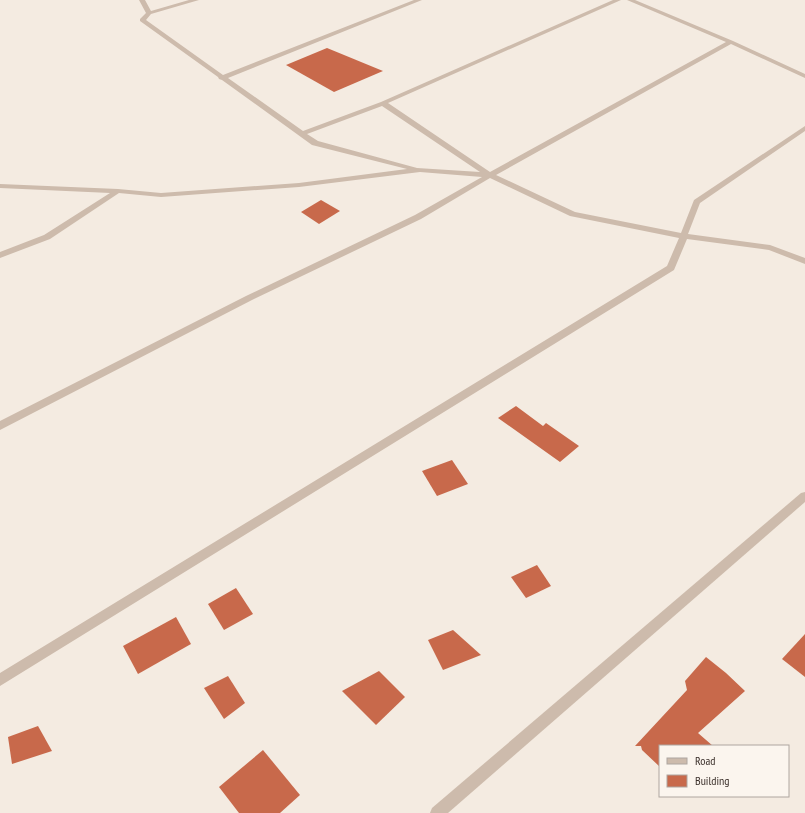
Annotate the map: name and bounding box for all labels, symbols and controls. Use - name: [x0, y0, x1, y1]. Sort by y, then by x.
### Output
- legend: [659, 745, 789, 797]
- text: Road: [695, 753, 715, 768]
- text: Building: [695, 773, 730, 788]

